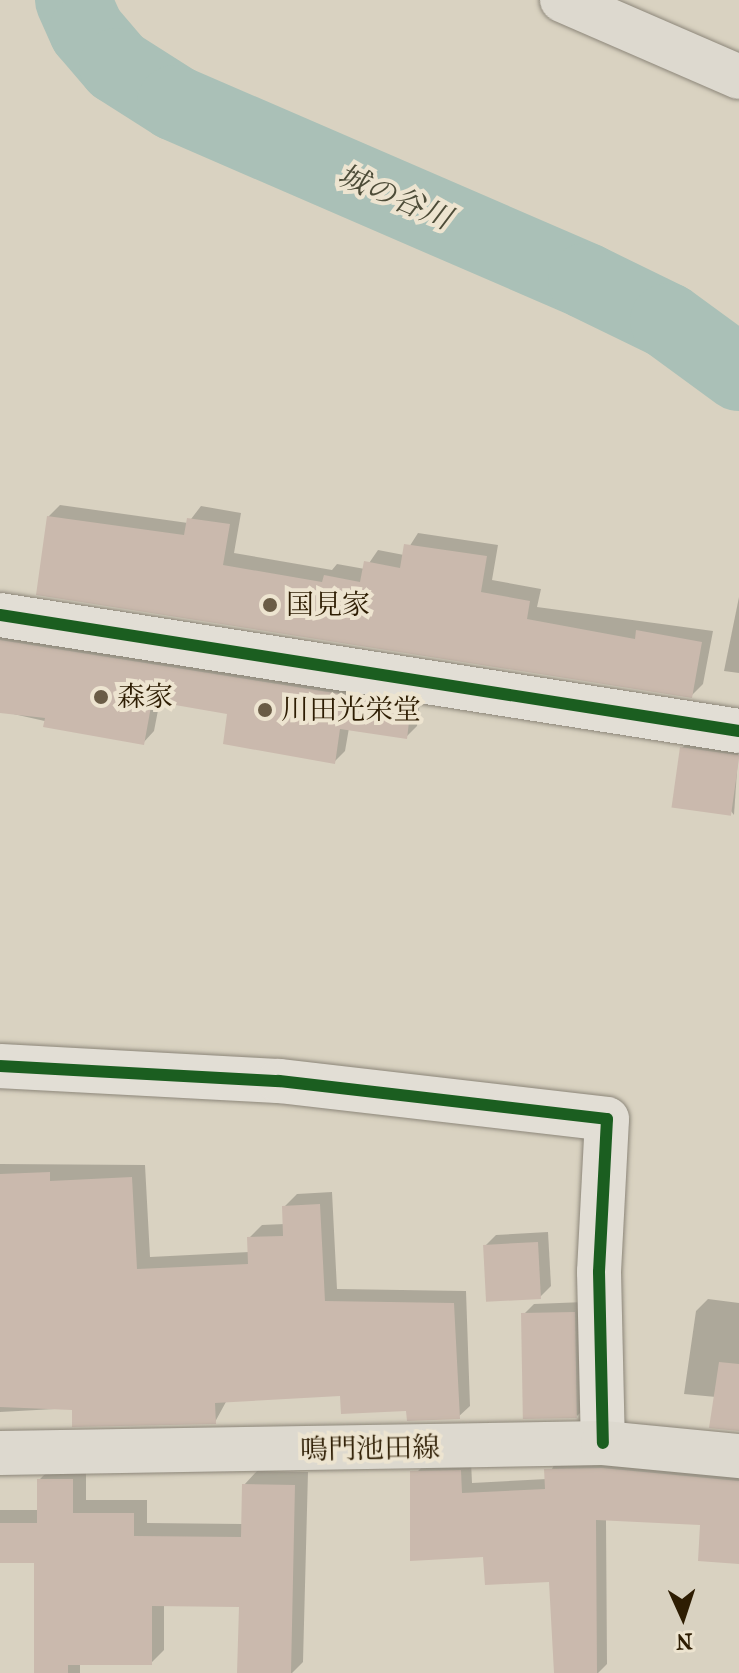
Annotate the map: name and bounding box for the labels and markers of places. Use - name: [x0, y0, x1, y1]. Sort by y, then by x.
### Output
- place label: 国見家: [286, 588, 370, 622]
- marker: 国見家: [261, 596, 279, 614]
- place label: 森家: [117, 680, 173, 714]
- marker: 森家: [92, 688, 110, 706]
- place label: 川田光栄堂: [281, 693, 421, 727]
- marker: 川田光栄堂: [256, 701, 274, 719]

